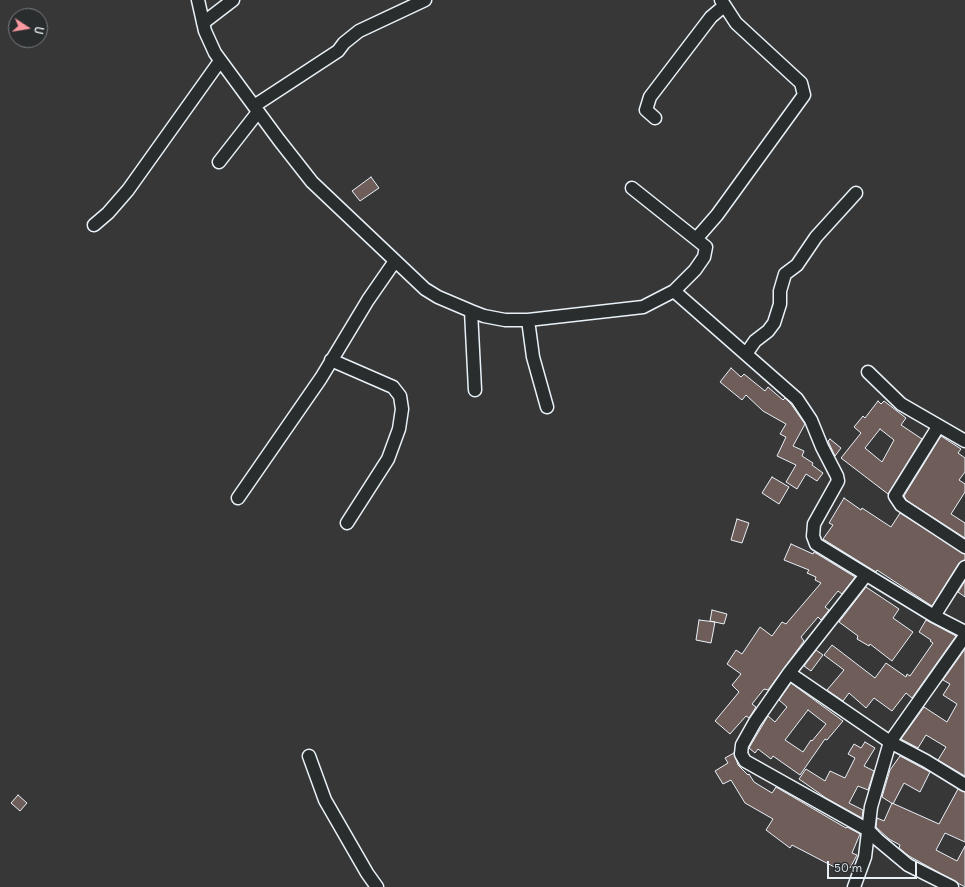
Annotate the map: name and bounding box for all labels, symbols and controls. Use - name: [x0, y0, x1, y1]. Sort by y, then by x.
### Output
- north arrow: [8, 8, 48, 48]
- text: U: [31, 25, 46, 35]
- scale bar: [829, 853, 919, 879]
- text: 50 m: [834, 860, 862, 875]

